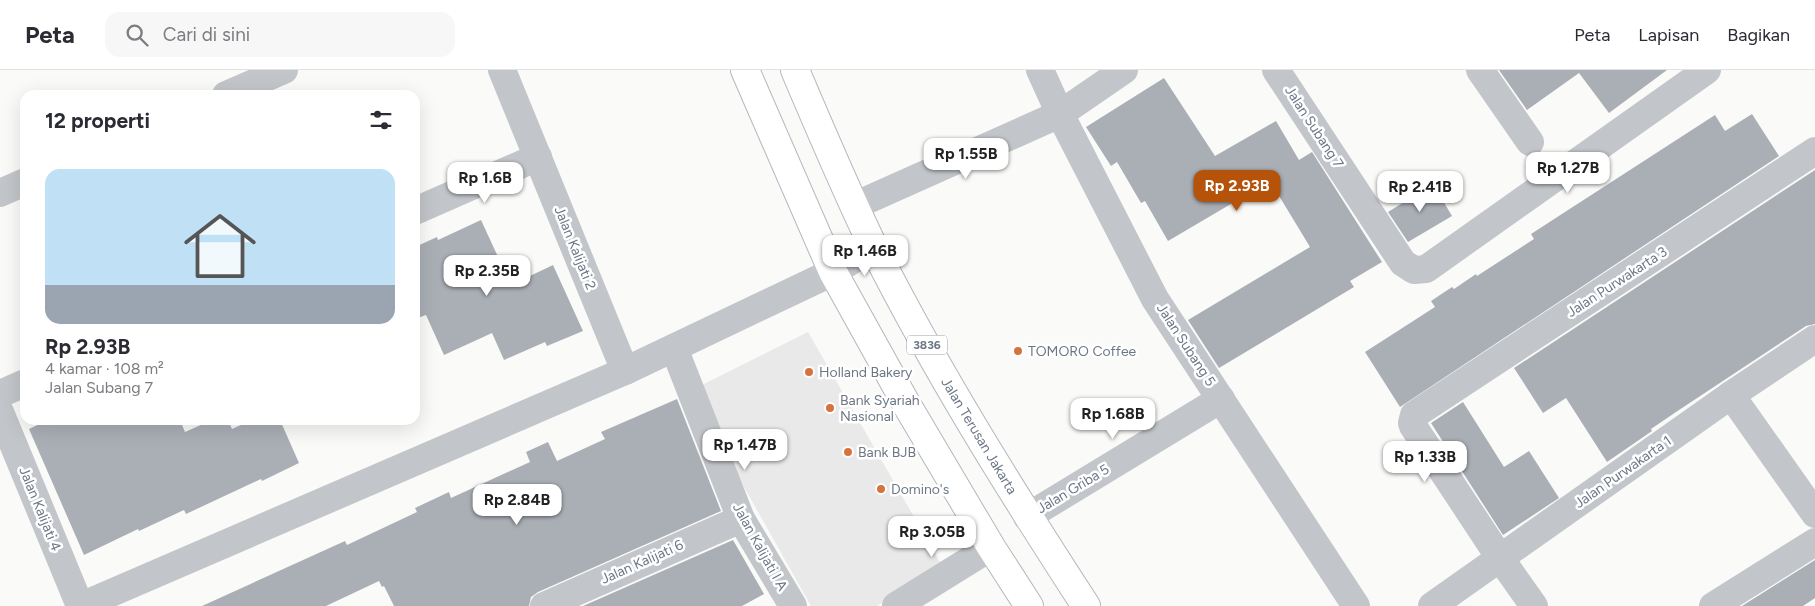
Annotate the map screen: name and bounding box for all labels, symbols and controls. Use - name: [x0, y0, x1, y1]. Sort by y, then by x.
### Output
- search box: [105, 12, 455, 57]
- text: Peta: [25, 20, 75, 49]
- icon: search: [123, 21, 151, 49]
- text: Cari di sini: [163, 23, 250, 46]
- text: Peta: [1574, 24, 1610, 46]
- text: Lapisan: [1638, 24, 1699, 46]
- text: Bagikan: [1727, 24, 1790, 46]
- street label: Jalan Subang 7: [1281, 83, 1347, 172]
- icon: filters: [367, 106, 395, 134]
- text: 12 properti: [45, 108, 150, 133]
- pin: Rp 1.55B: [914, 138, 1018, 180]
- text: Rp 1.55B: [935, 144, 997, 163]
- pin: Rp 1.27B: [1516, 152, 1620, 194]
- text: Rp 1.27B: [1537, 158, 1599, 177]
- pin: Rp 1.6B: [439, 162, 531, 204]
- text: Rp 1.6B: [458, 168, 512, 187]
- pin: Rp 2.93B: [1185, 170, 1289, 212]
- pin: Rp 2.41B: [1368, 170, 1472, 213]
- text: Rp 2.93B: [1205, 176, 1269, 195]
- text: Rp 2.41B: [1388, 177, 1452, 196]
- icon: home: [175, 201, 265, 291]
- street label: Jalan Kalijati 2: [551, 204, 599, 292]
- pin: Rp 1.46B: [813, 234, 917, 277]
- text: Rp 1.46B: [833, 241, 897, 260]
- street label: Jalan Purwakarta 3: [1564, 243, 1670, 321]
- pin: Rp 2.35B: [435, 254, 539, 297]
- text: Rp 2.35B: [455, 261, 519, 280]
- street label: Jalan Subang 5: [1153, 300, 1219, 390]
- text: Rp 2.93B: [45, 334, 130, 359]
- road number: 3836: [907, 336, 947, 354]
- place label: TOMORO Coffee: [1028, 343, 1137, 360]
- marker: TOMORO Coffee: [1012, 345, 1024, 357]
- text: 4 kamar · 108 m²: [45, 359, 164, 378]
- place label: Holland Bakery: [819, 364, 913, 381]
- marker: Holland Bakery: [803, 366, 815, 378]
- street label: Jalan Terusan Jakarta: [937, 375, 1021, 497]
- text: Jalan Subang 7: [45, 378, 153, 397]
- place label: Bank Syariah Nasional: [840, 392, 920, 425]
- pin: Rp 1.68B: [1061, 398, 1165, 440]
- marker: Bank Syariah Nasional: [824, 402, 836, 414]
- text: Rp 1.68B: [1081, 404, 1145, 423]
- pin: Rp 1.47B: [693, 428, 797, 471]
- street label: Jalan Purwakarta 1: [1571, 432, 1675, 512]
- text: Rp 1.47B: [713, 435, 777, 454]
- pin: Rp 1.33B: [1373, 440, 1477, 483]
- place label: Bank BJB: [858, 444, 916, 461]
- marker: Bank BJB: [842, 446, 854, 458]
- text: Rp 1.33B: [1394, 447, 1456, 466]
- street label: Jalan Griba 5: [1034, 461, 1112, 517]
- street label: Jalan Kalijati 4: [15, 464, 65, 554]
- place label: Domino's: [891, 481, 949, 498]
- marker: Domino's: [875, 483, 887, 495]
- pin: Rp 2.84B: [465, 484, 569, 526]
- text: Rp 2.84B: [484, 490, 550, 509]
- street label: Jalan Kalijati I A: [729, 500, 791, 594]
- pin: Rp 3.05B: [880, 516, 984, 558]
- text: Rp 3.05B: [899, 522, 965, 541]
- street label: Jalan Kalijati 6: [598, 536, 686, 588]

